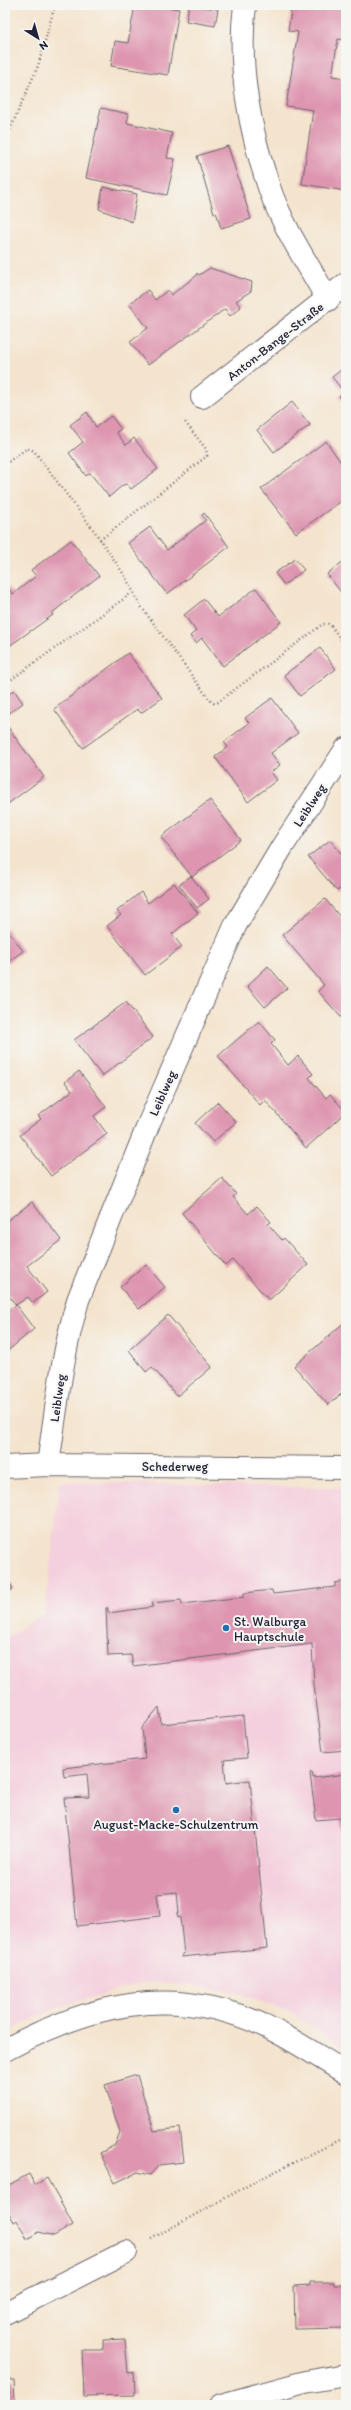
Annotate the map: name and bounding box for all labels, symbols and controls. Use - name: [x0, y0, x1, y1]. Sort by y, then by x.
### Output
- north arrow: [18, 18, 58, 58]
- text: N: [37, 38, 51, 53]
- street label: Anton-Bange-Straße: [224, 299, 327, 384]
- street label: Leiblweg: [290, 781, 329, 830]
- street label: Leiblweg: [146, 1068, 179, 1118]
- street label: Leiblweg: [47, 1373, 68, 1423]
- street label: Schederweg: [142, 1459, 209, 1474]
- place label: St. Walburga Hauptschule: [234, 1614, 307, 1644]
- marker: St. Walburga Hauptschule: [221, 1623, 231, 1633]
- marker: August-Macke-Schulzentrum: [171, 1805, 181, 1815]
- place label: August-Macke-Schulzentrum: [93, 1817, 259, 1832]

